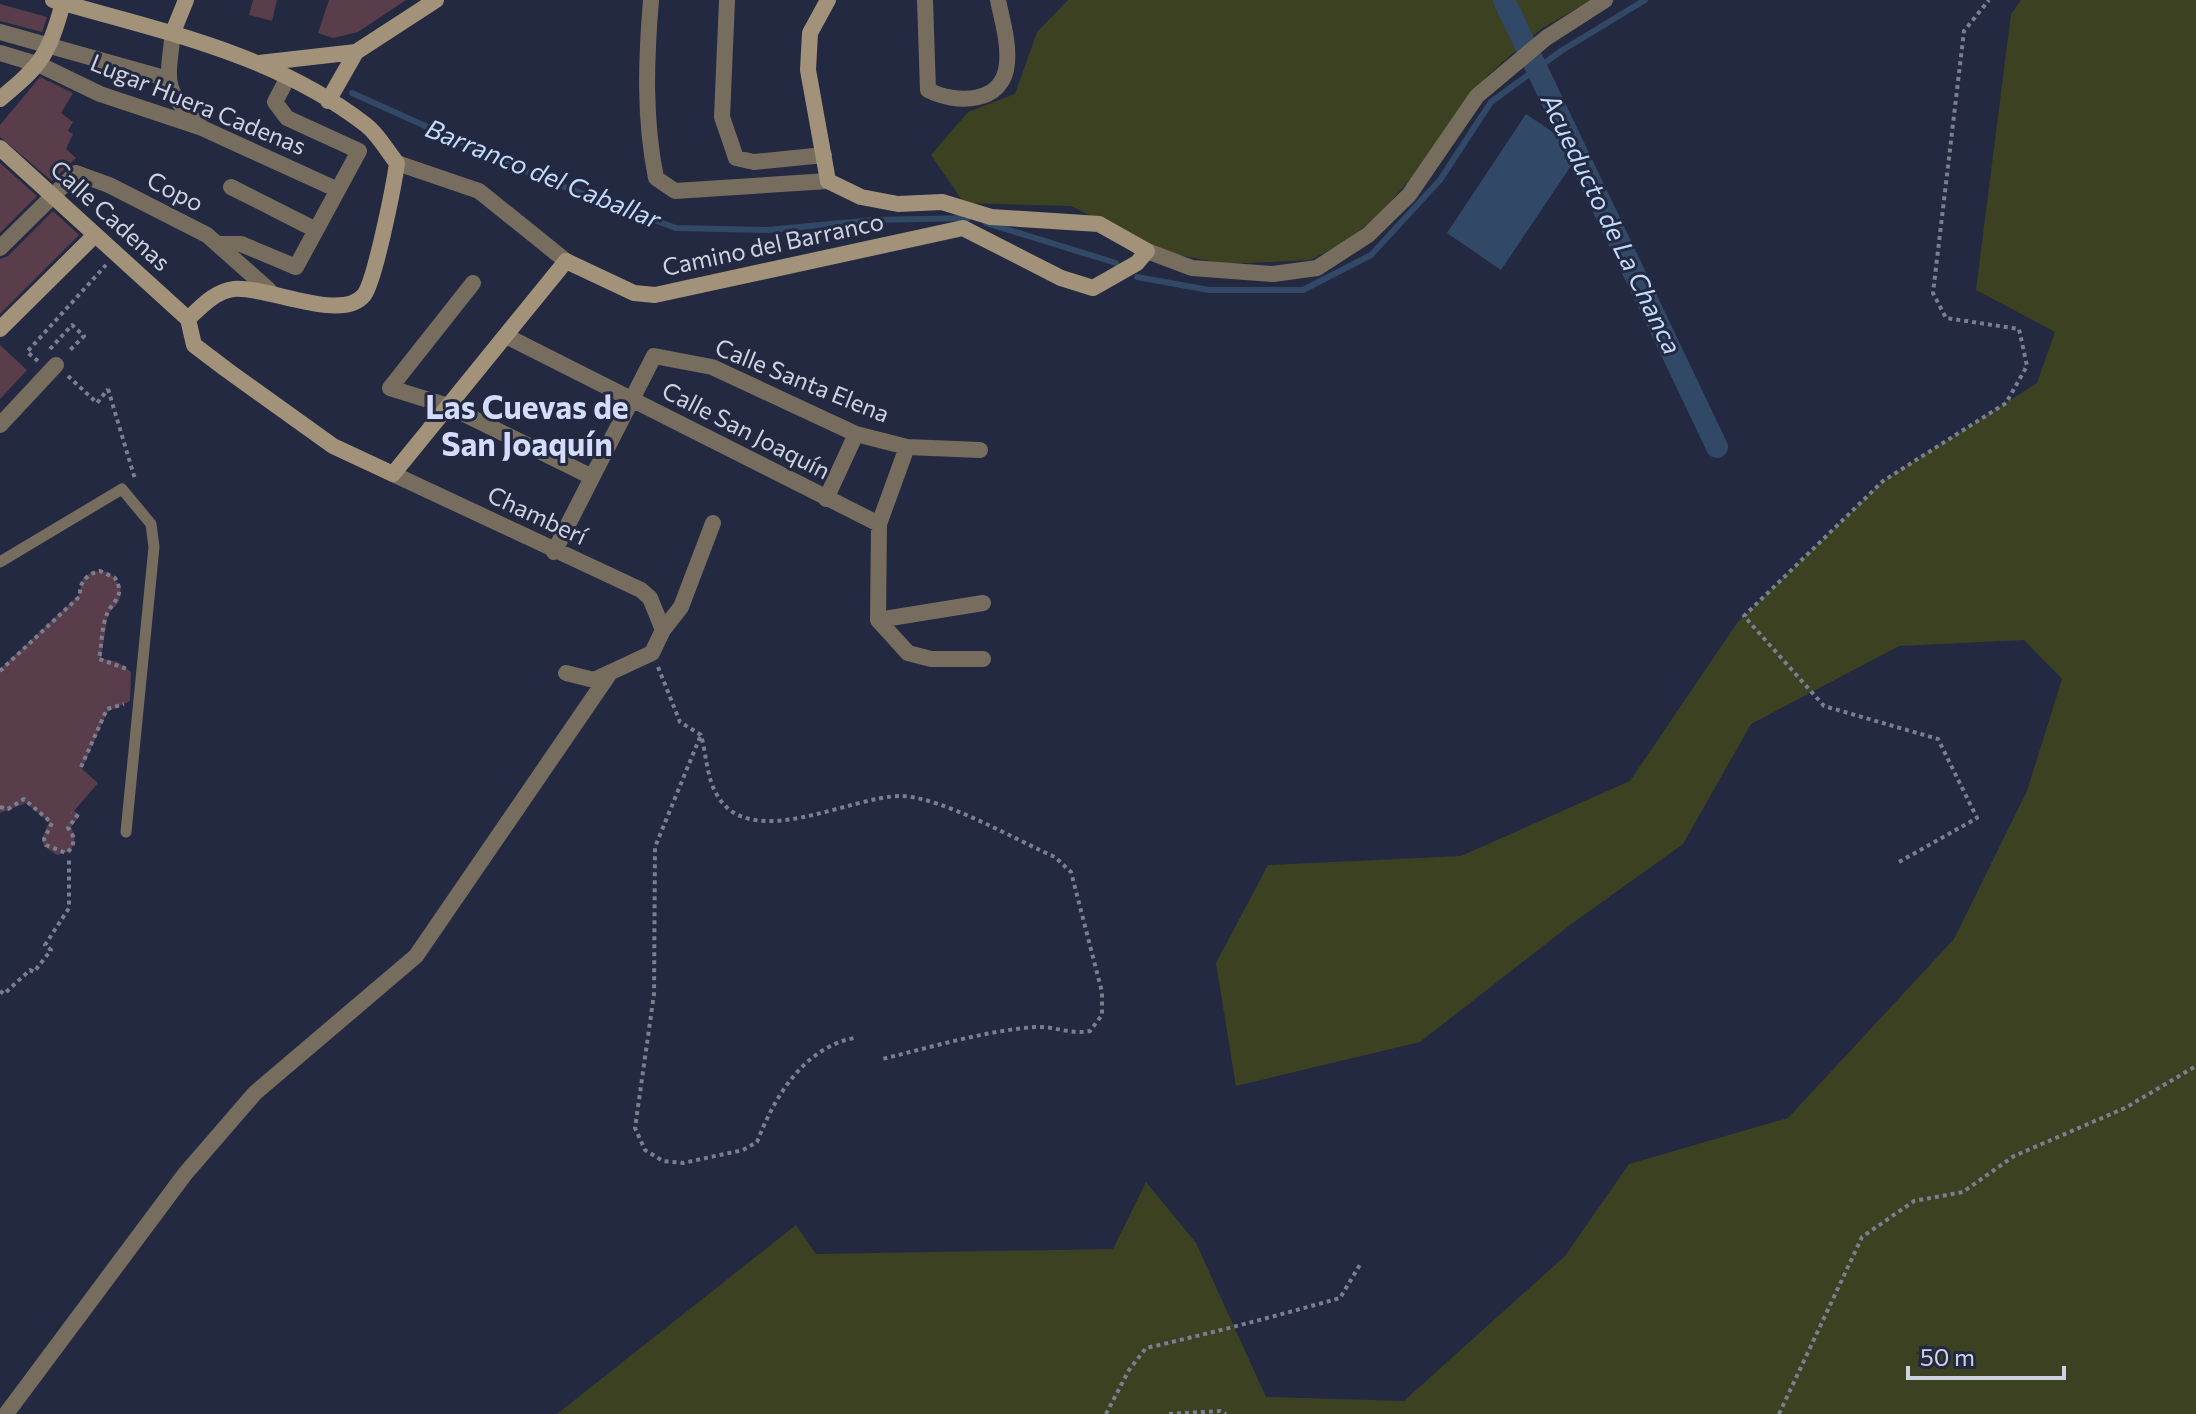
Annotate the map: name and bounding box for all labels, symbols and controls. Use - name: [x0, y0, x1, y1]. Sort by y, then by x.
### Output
- street label: Lugar Huera Cadenas: [87, 47, 311, 160]
- water label: Acueducto de La Chanca: [1535, 87, 1689, 359]
- water label: Barranco del Caballar: [422, 111, 667, 235]
- street label: Calle Cadenas: [45, 154, 177, 276]
- street label: Copo: [143, 164, 209, 217]
- street label: Camino del Barranco: [659, 206, 886, 281]
- street label: Calle Santa Elena: [711, 331, 894, 428]
- street label: Calle San Joaquín: [658, 375, 836, 484]
- district label: Las Cuevas de San Joaquín: [425, 386, 629, 463]
- street label: Chamberí: [483, 479, 593, 551]
- scale bar: [1908, 1330, 2064, 1380]
- text: 50 m: [1920, 1342, 1975, 1371]

